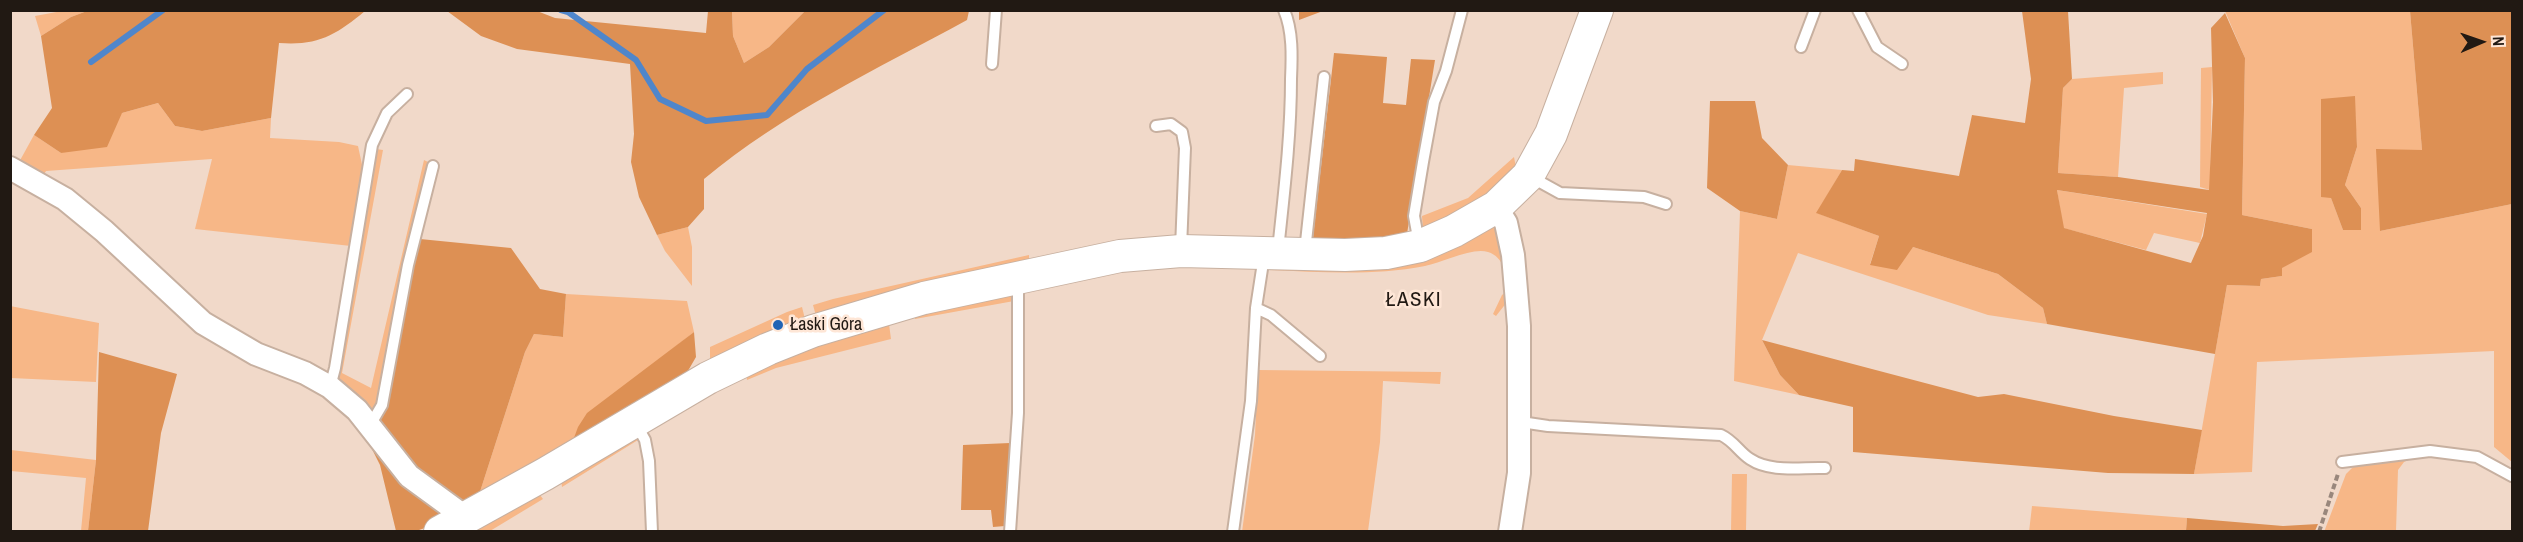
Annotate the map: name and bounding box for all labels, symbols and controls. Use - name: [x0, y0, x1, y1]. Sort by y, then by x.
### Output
- north arrow: [2451, 12, 2511, 72]
- text: N: [2488, 36, 2510, 46]
- district label: ŁASKI: [1386, 287, 1442, 313]
- place label: Łaski Góra: [790, 314, 862, 336]
- marker: Łaski Góra: [771, 318, 785, 332]

